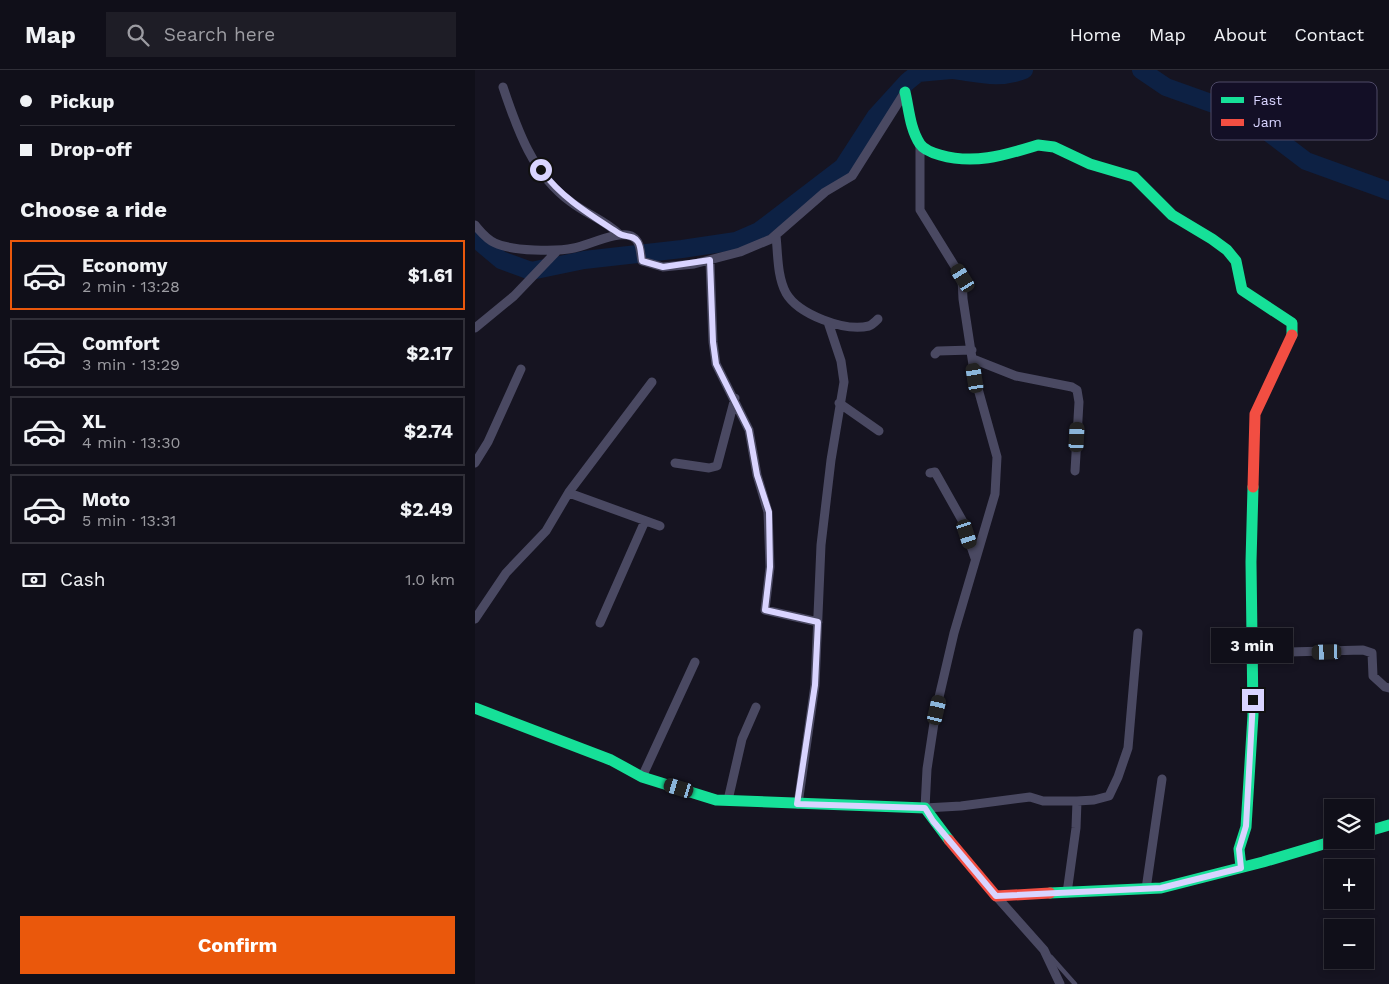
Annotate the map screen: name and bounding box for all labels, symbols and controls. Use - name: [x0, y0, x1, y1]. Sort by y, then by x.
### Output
- search box: [106, 12, 456, 57]
- text: Map: [25, 21, 76, 49]
- icon: search: [124, 21, 152, 49]
- text: Search here: [164, 23, 275, 46]
- text: Home: [1070, 24, 1121, 45]
- text: Map: [1149, 24, 1186, 45]
- text: About: [1214, 24, 1266, 45]
- text: Contact: [1294, 24, 1364, 45]
- legend: [1211, 82, 1377, 140]
- text: Pickup: [50, 90, 114, 113]
- text: Fast: [1253, 92, 1282, 108]
- text: Jam: [1253, 114, 1282, 130]
- text: Drop-off: [50, 138, 132, 161]
- route start: [530, 159, 552, 181]
- text: Choose a ride: [20, 197, 167, 222]
- icon: car: [22, 253, 67, 298]
- text: Economy: [82, 254, 167, 277]
- car: [948, 261, 977, 295]
- text: $1.61: [408, 264, 453, 287]
- text: 2 min · 13:28: [82, 277, 180, 296]
- icon: car: [22, 331, 67, 376]
- text: Comfort: [82, 332, 160, 355]
- text: $2.17: [406, 342, 453, 365]
- text: 3 min · 13:29: [82, 355, 180, 374]
- car: [965, 362, 984, 394]
- icon: car: [22, 409, 67, 454]
- text: XL: [82, 410, 106, 433]
- text: $2.74: [404, 420, 453, 443]
- car: [1068, 422, 1085, 452]
- text: 4 min · 13:30: [82, 433, 180, 452]
- icon: car: [22, 487, 67, 532]
- text: Moto: [82, 488, 130, 511]
- text: $2.49: [400, 498, 453, 521]
- text: 5 min · 13:31: [82, 511, 176, 530]
- car: [955, 517, 978, 551]
- icon: cash: [20, 566, 48, 594]
- text: Cash: [60, 568, 106, 591]
- text: 1.0 km: [405, 570, 455, 589]
- callout: 3 min: [1212, 628, 1294, 662]
- text: 3 min: [1230, 636, 1274, 655]
- car: [1311, 644, 1342, 660]
- route end: [1242, 689, 1264, 711]
- car: [926, 694, 947, 726]
- car: [662, 776, 695, 800]
- map controls: [1324, 799, 1374, 969]
- button: layers: [1324, 799, 1374, 849]
- button: +: [1324, 859, 1374, 909]
- button: Confirm: [20, 916, 455, 974]
- button: −: [1324, 919, 1374, 969]

